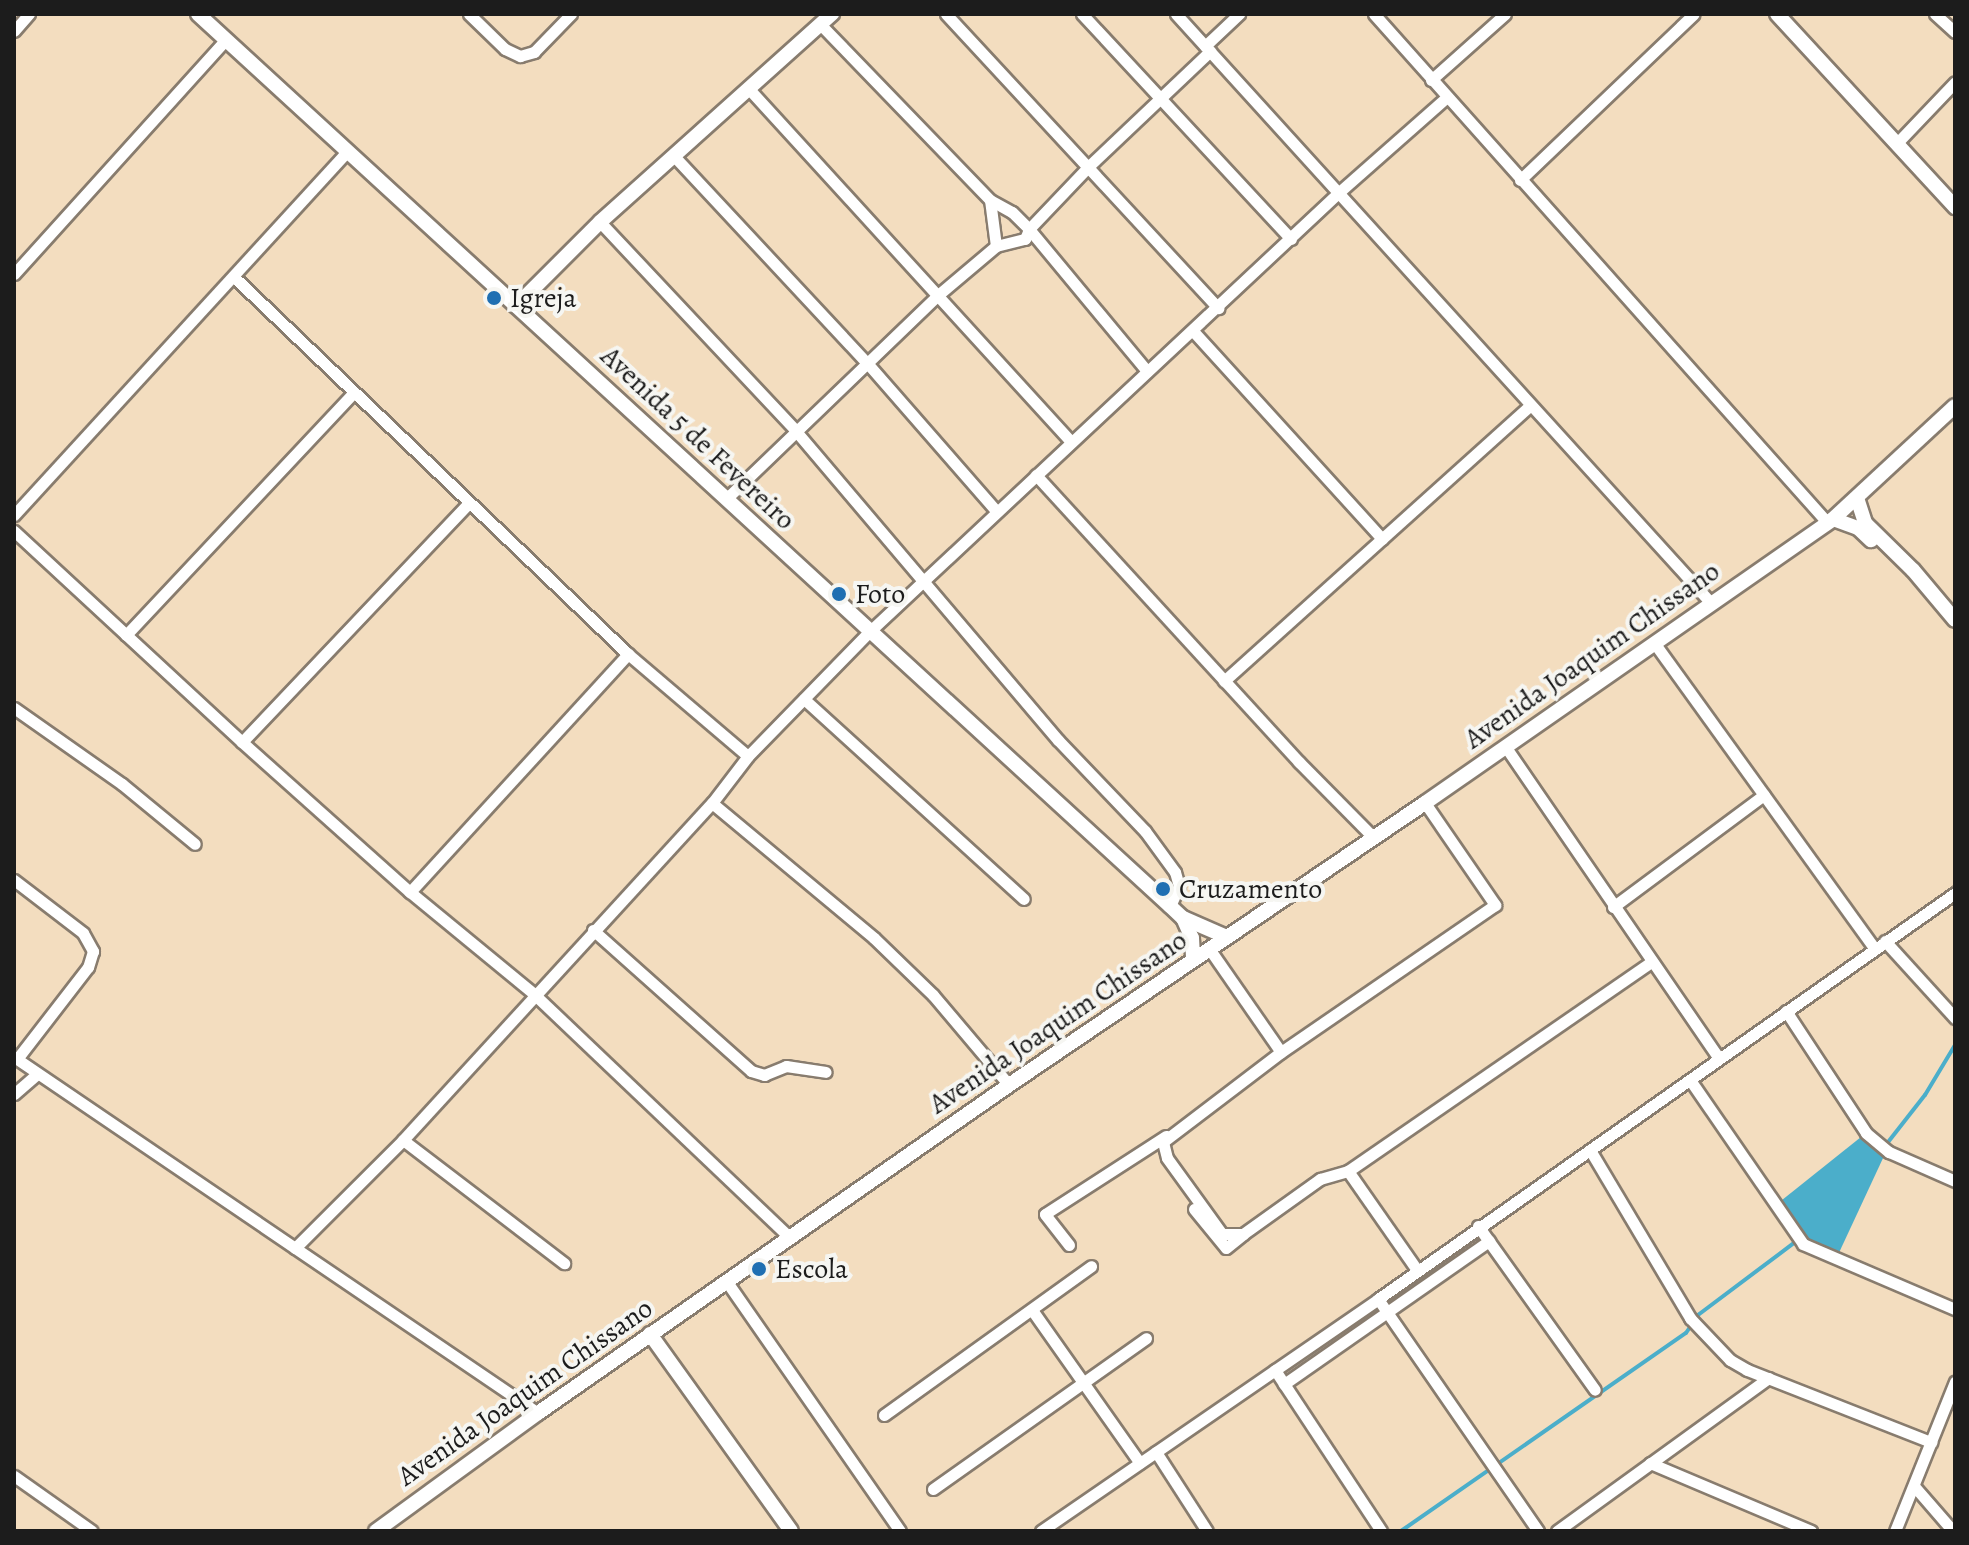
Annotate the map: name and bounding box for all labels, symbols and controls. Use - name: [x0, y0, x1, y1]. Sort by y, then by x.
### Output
- place label: Igreja: [510, 281, 577, 315]
- marker: Igreja: [485, 289, 503, 307]
- street label: Avenida 5 de Fevereiro: [594, 339, 802, 537]
- street label: Avenida Joaquim Chissano: [1458, 554, 1726, 756]
- place label: Foto: [855, 577, 905, 611]
- marker: Foto: [830, 585, 848, 603]
- place label: Cruzamento: [1179, 872, 1322, 906]
- marker: Cruzamento: [1154, 880, 1172, 898]
- street label: Avenida Joaquim Chissano: [923, 923, 1193, 1121]
- place label: Escola: [775, 1252, 848, 1286]
- marker: Escola: [750, 1260, 768, 1278]
- street label: Avenida Joaquim Chissano: [391, 1291, 659, 1493]

